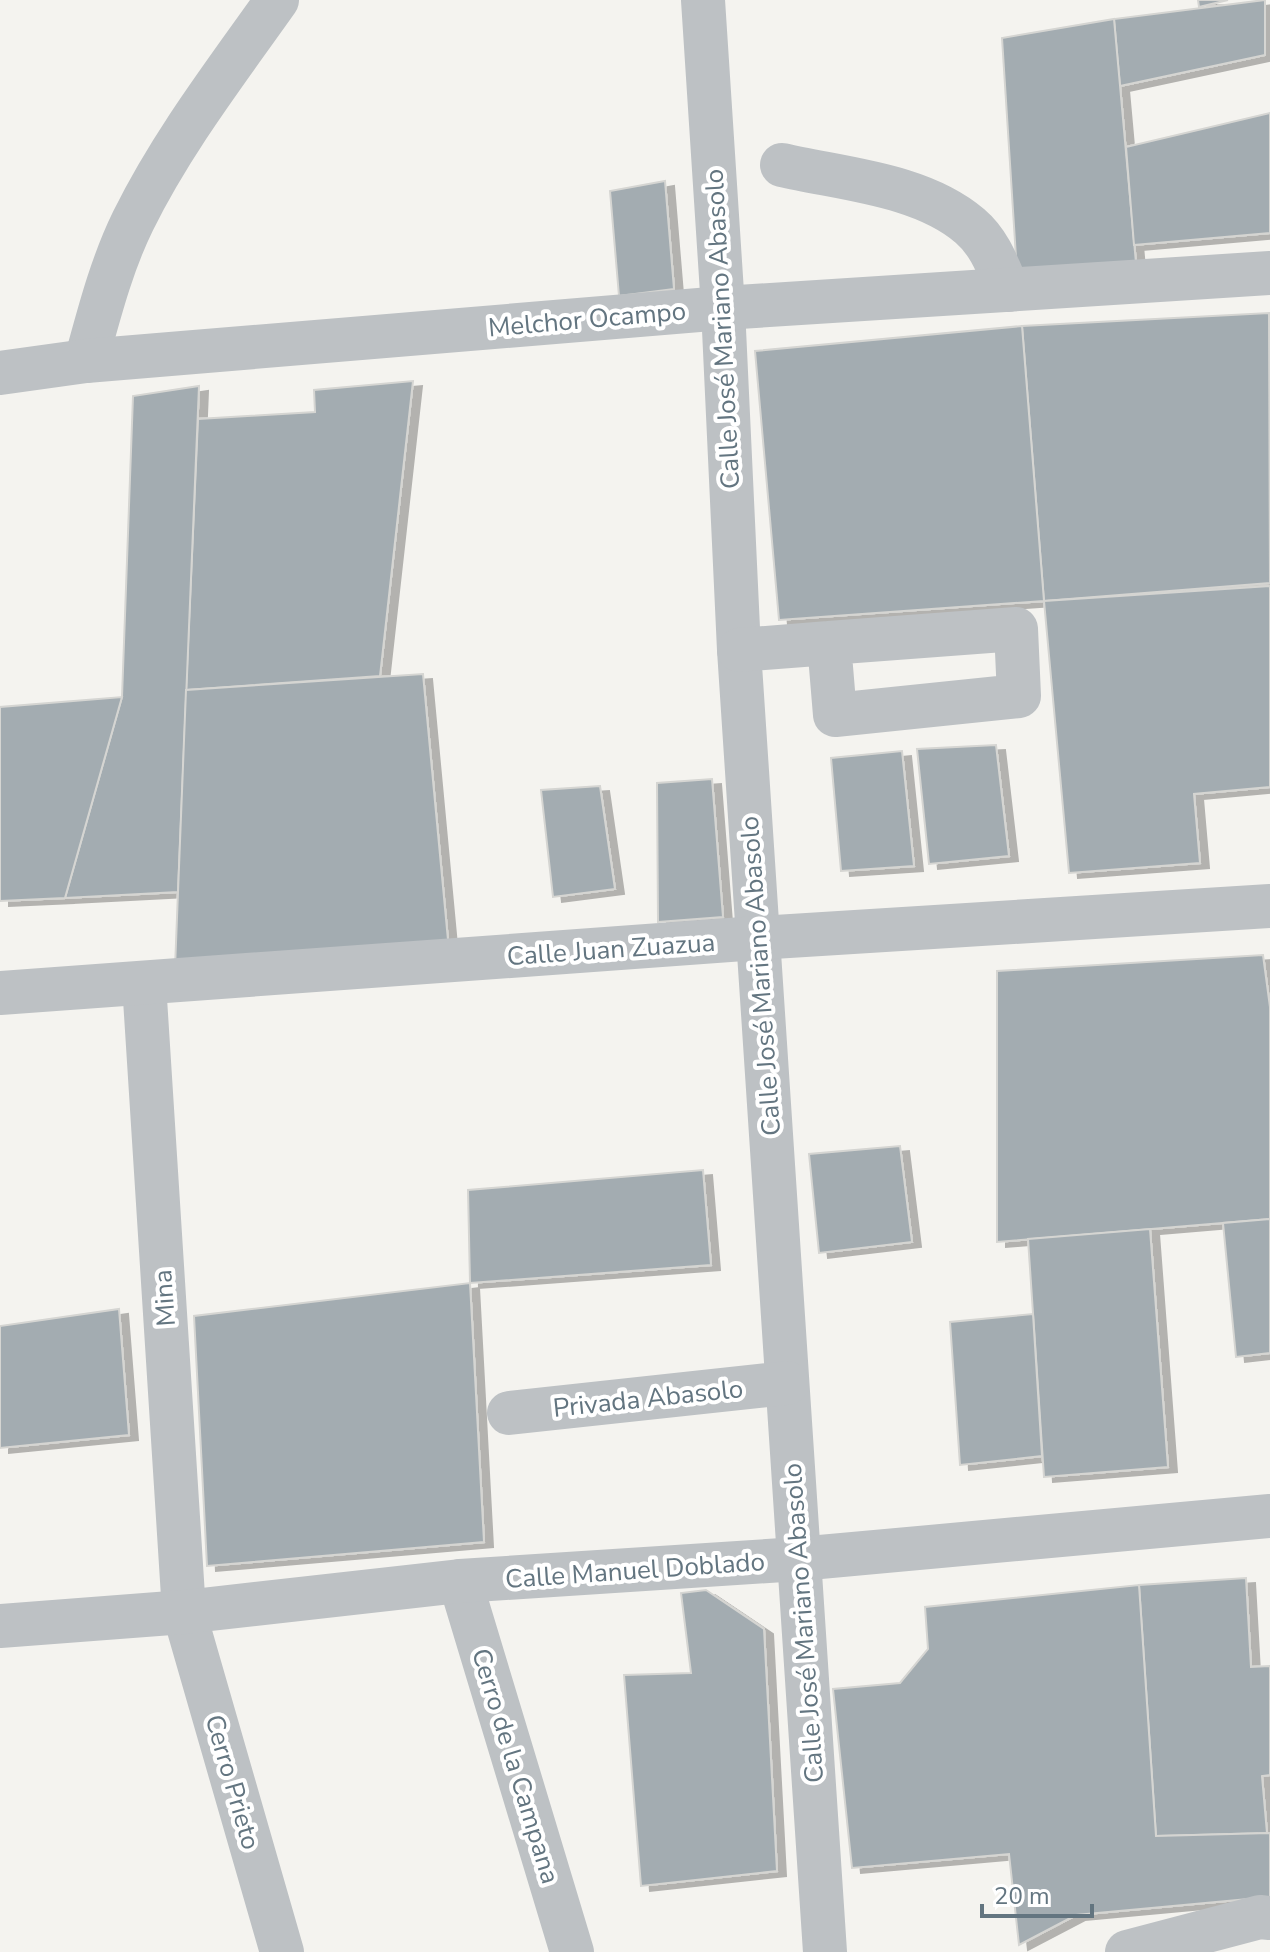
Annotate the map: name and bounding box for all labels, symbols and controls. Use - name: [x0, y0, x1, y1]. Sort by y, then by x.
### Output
- street label: Calle José Mariano Abasolo: [697, 168, 748, 490]
- street label: Melchor Ocampo: [487, 293, 687, 346]
- street label: Calle José Mariano Abasolo: [732, 815, 789, 1137]
- street label: Calle Juan Zuazua: [506, 925, 716, 974]
- street label: Mina: [145, 1268, 184, 1328]
- street label: Privada Abasolo: [551, 1371, 745, 1426]
- street label: Calle José Mariano Abasolo: [775, 1462, 832, 1784]
- street label: Calle Manuel Doblado: [504, 1544, 766, 1597]
- street label: Cerro de la Campana: [463, 1644, 568, 1888]
- street label: Cerro Prieto: [197, 1711, 268, 1854]
- scale bar: [982, 1868, 1092, 1918]
- text: 20 m: [994, 1880, 1050, 1912]

